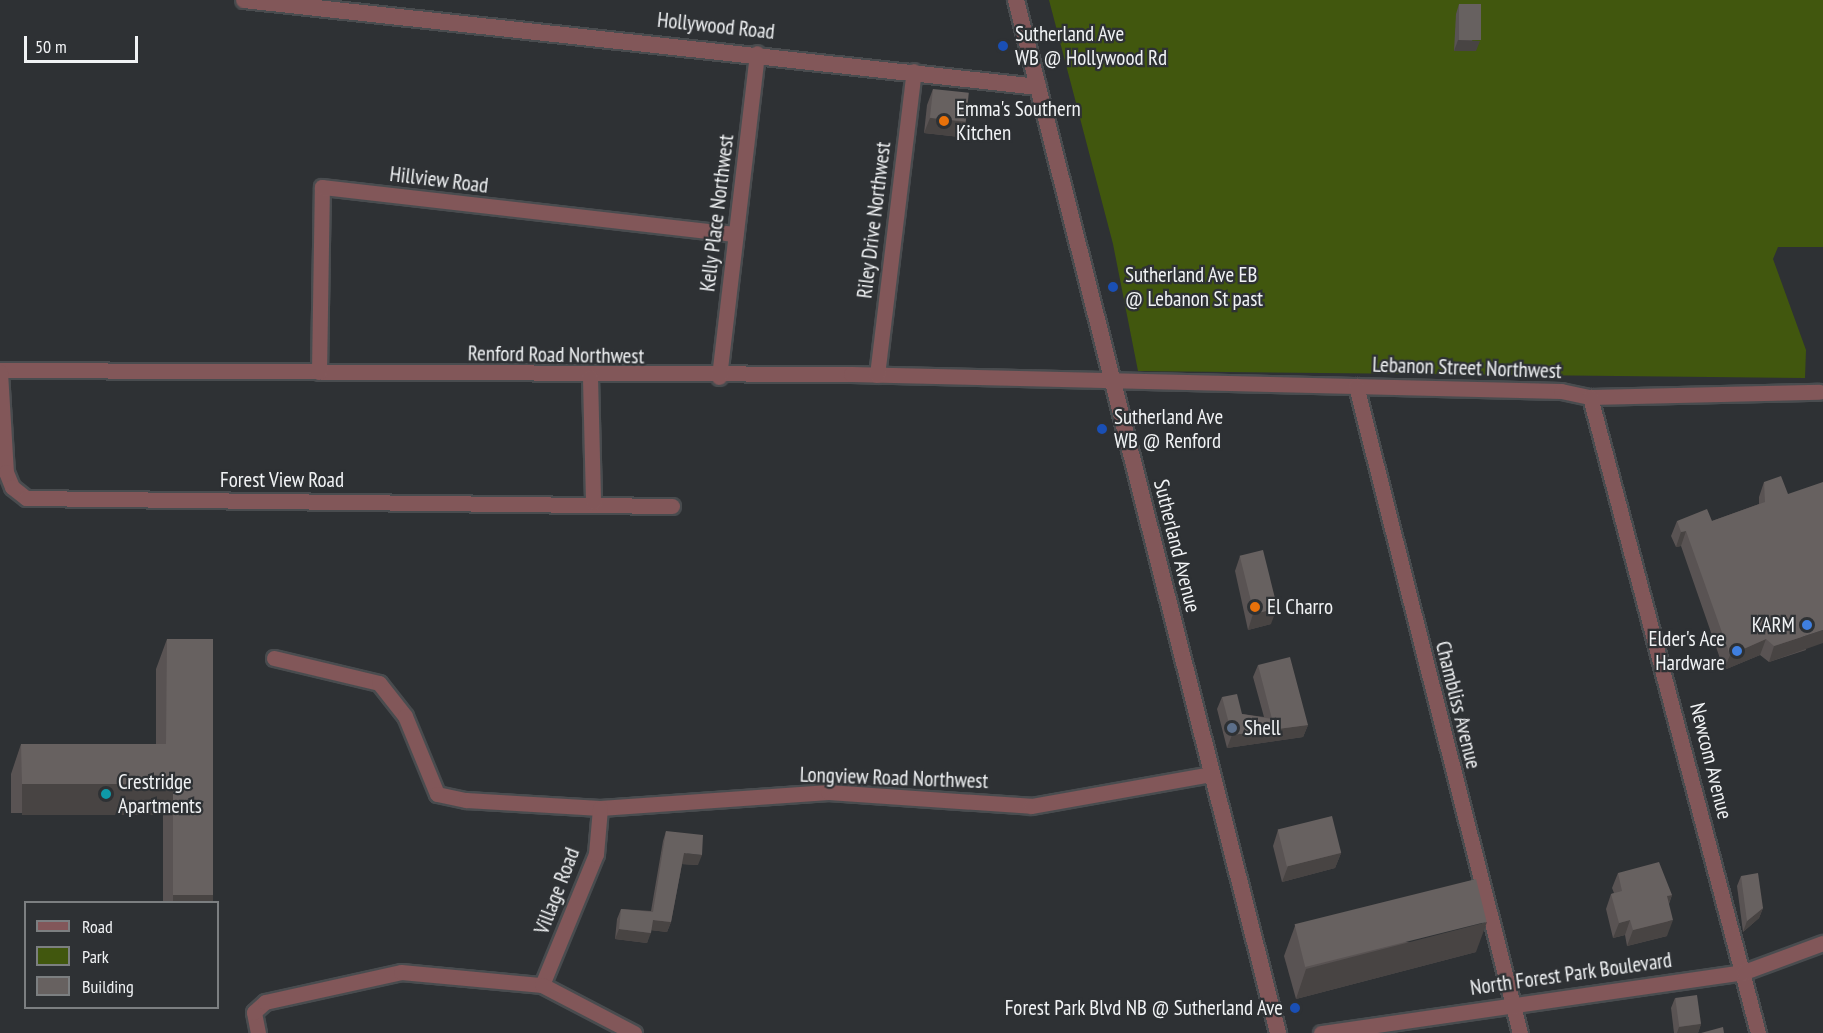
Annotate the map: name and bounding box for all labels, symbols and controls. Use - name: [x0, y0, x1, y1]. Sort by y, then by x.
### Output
- street label: Hollywood Road: [656, 7, 776, 45]
- place label: Sutherland Ave WB @ Hollywood Rd: [1015, 21, 1167, 71]
- scale bar: [27, 24, 141, 62]
- text: 50 m: [35, 35, 67, 58]
- marker: Sutherland Ave WB @ Hollywood Rd: [996, 39, 1010, 53]
- place label: Emma's Southern Kitchen: [956, 96, 1081, 146]
- marker: Emma's Southern Kitchen: [937, 114, 951, 128]
- street label: Kelly Place Northwest: [695, 133, 739, 293]
- street label: Riley Drive Northwest: [852, 140, 896, 300]
- street label: Hillview Road: [388, 161, 490, 199]
- place label: Sutherland Ave EB @ Lebanon St past: [1125, 262, 1263, 312]
- marker: Sutherland Ave EB @ Lebanon St past: [1106, 280, 1120, 294]
- street label: Renford Road Northwest: [468, 341, 644, 369]
- street label: Lebanon Street Northwest: [1372, 352, 1562, 384]
- place label: Sutherland Ave WB @ Renford: [1114, 404, 1224, 454]
- marker: Sutherland Ave WB @ Renford: [1095, 422, 1109, 436]
- street label: Forest View Road: [220, 467, 344, 493]
- street label: Sutherland Avenue: [1148, 477, 1206, 615]
- place label: El Charro: [1267, 594, 1333, 620]
- marker: El Charro: [1248, 600, 1262, 614]
- place label: KARM: [1752, 612, 1795, 638]
- marker: KARM: [1800, 618, 1814, 632]
- place label: Elder's Ace Hardware: [1648, 626, 1725, 676]
- street label: Chambliss Avenue: [1430, 638, 1486, 772]
- marker: Elder's Ace Hardware: [1730, 644, 1744, 658]
- street label: Newcom Avenue: [1684, 700, 1738, 822]
- place label: Shell: [1244, 715, 1281, 741]
- marker: Shell: [1225, 721, 1239, 735]
- street label: Longview Road Northwest: [799, 762, 989, 794]
- place label: Crestridge Apartments: [118, 769, 202, 819]
- marker: Crestridge Apartments: [99, 787, 113, 801]
- street label: Village Road: [529, 844, 585, 938]
- legend: [24, 901, 219, 1009]
- text: Road: [82, 915, 113, 938]
- text: Park: [82, 945, 109, 968]
- street label: North Forest Park Boulevard: [1468, 947, 1674, 1001]
- text: Building: [82, 975, 134, 998]
- place label: Forest Park Blvd NB @ Sutherland Ave: [1004, 995, 1283, 1021]
- marker: Forest Park Blvd NB @ Sutherland Ave: [1288, 1001, 1302, 1015]

